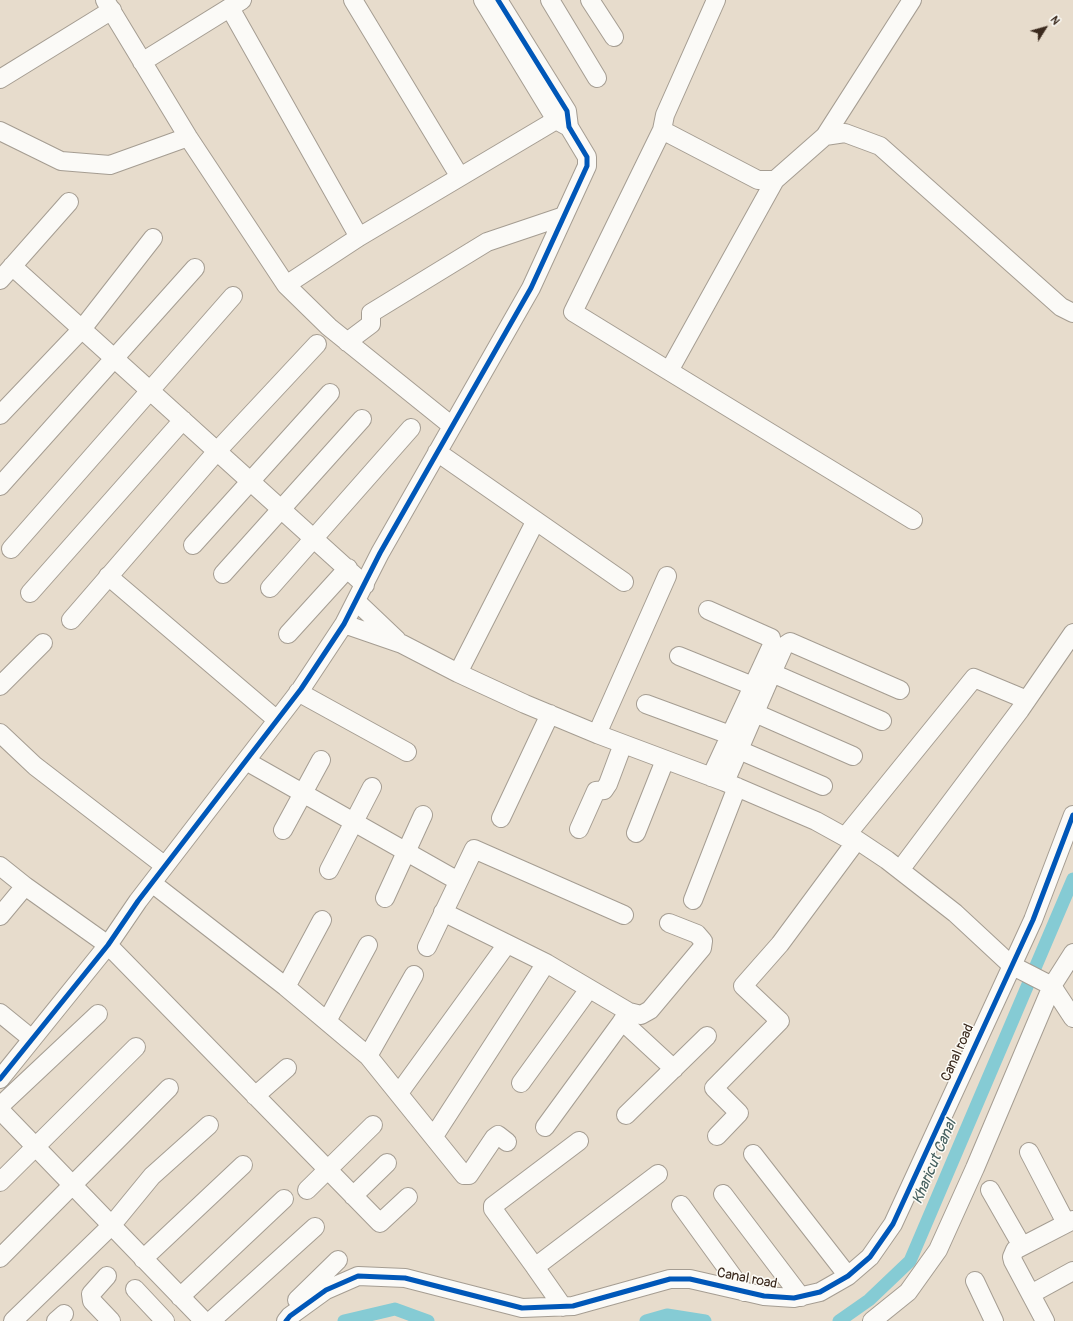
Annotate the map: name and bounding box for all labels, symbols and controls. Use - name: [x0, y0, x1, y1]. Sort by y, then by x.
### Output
- north arrow: [1025, 8, 1065, 48]
- text: N: [1048, 14, 1062, 27]
- street label: Canal road: [938, 1022, 978, 1084]
- water label: Kharicut Canal: [909, 1117, 961, 1207]
- street label: Canal road: [715, 1265, 779, 1293]

